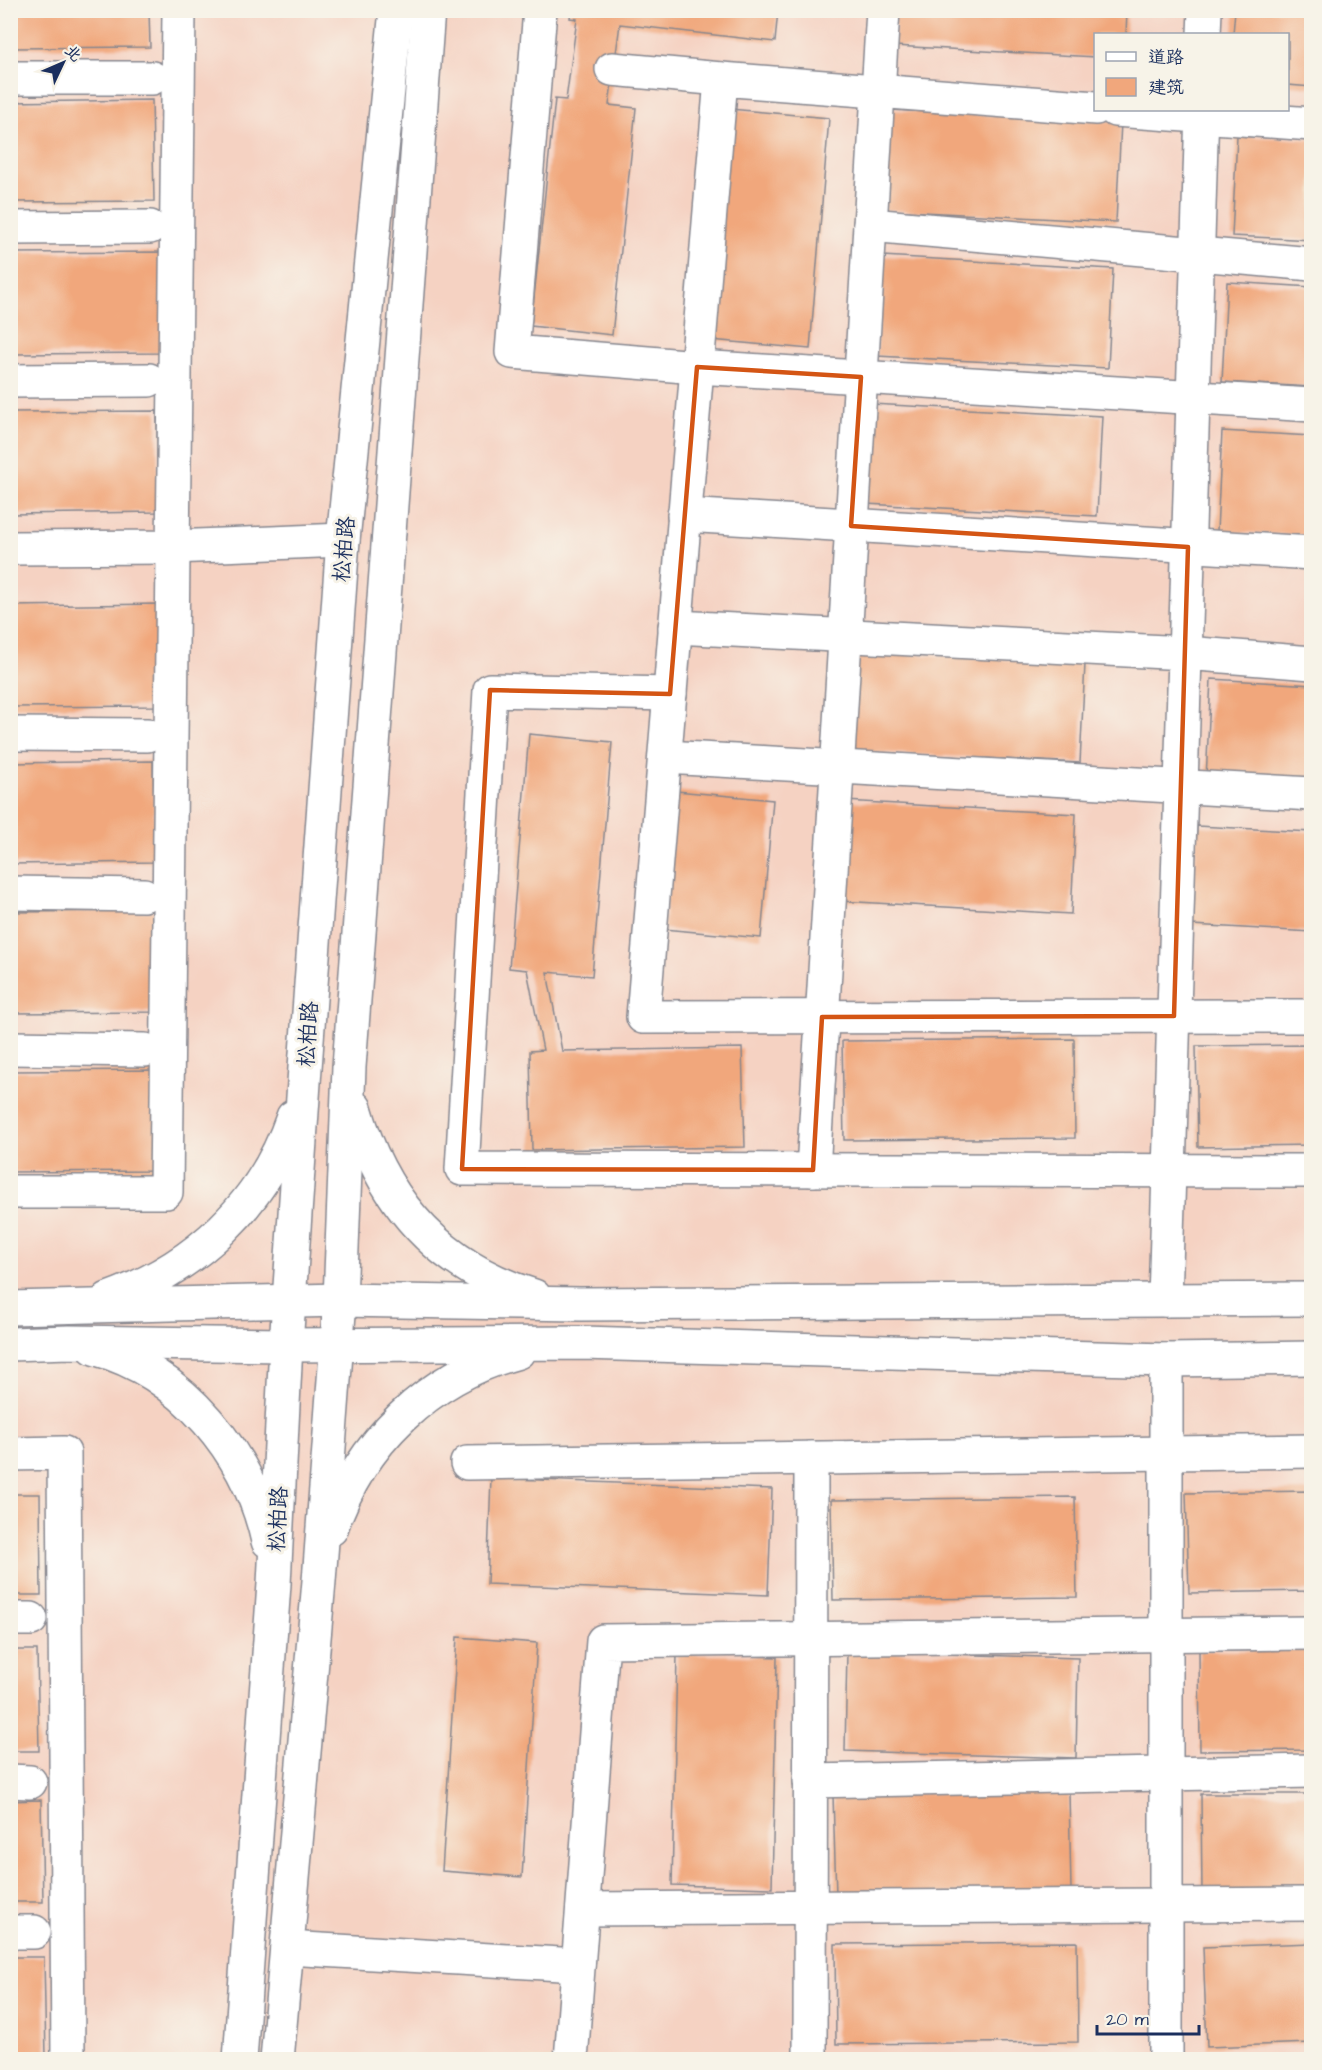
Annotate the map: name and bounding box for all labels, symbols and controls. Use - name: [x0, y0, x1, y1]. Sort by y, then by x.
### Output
- north arrow: [33, 33, 93, 93]
- legend: [1094, 33, 1289, 111]
- text: 北: [60, 40, 87, 67]
- text: 道路: [1148, 45, 1184, 70]
- text: 建筑: [1148, 75, 1184, 100]
- street label: 松柏路: [326, 515, 363, 583]
- street label: 松柏路: [291, 1000, 326, 1068]
- street label: 松柏路: [261, 1485, 296, 1553]
- scale bar: [1097, 1998, 1199, 2036]
- text: 20 m: [1106, 2007, 1149, 2032]

